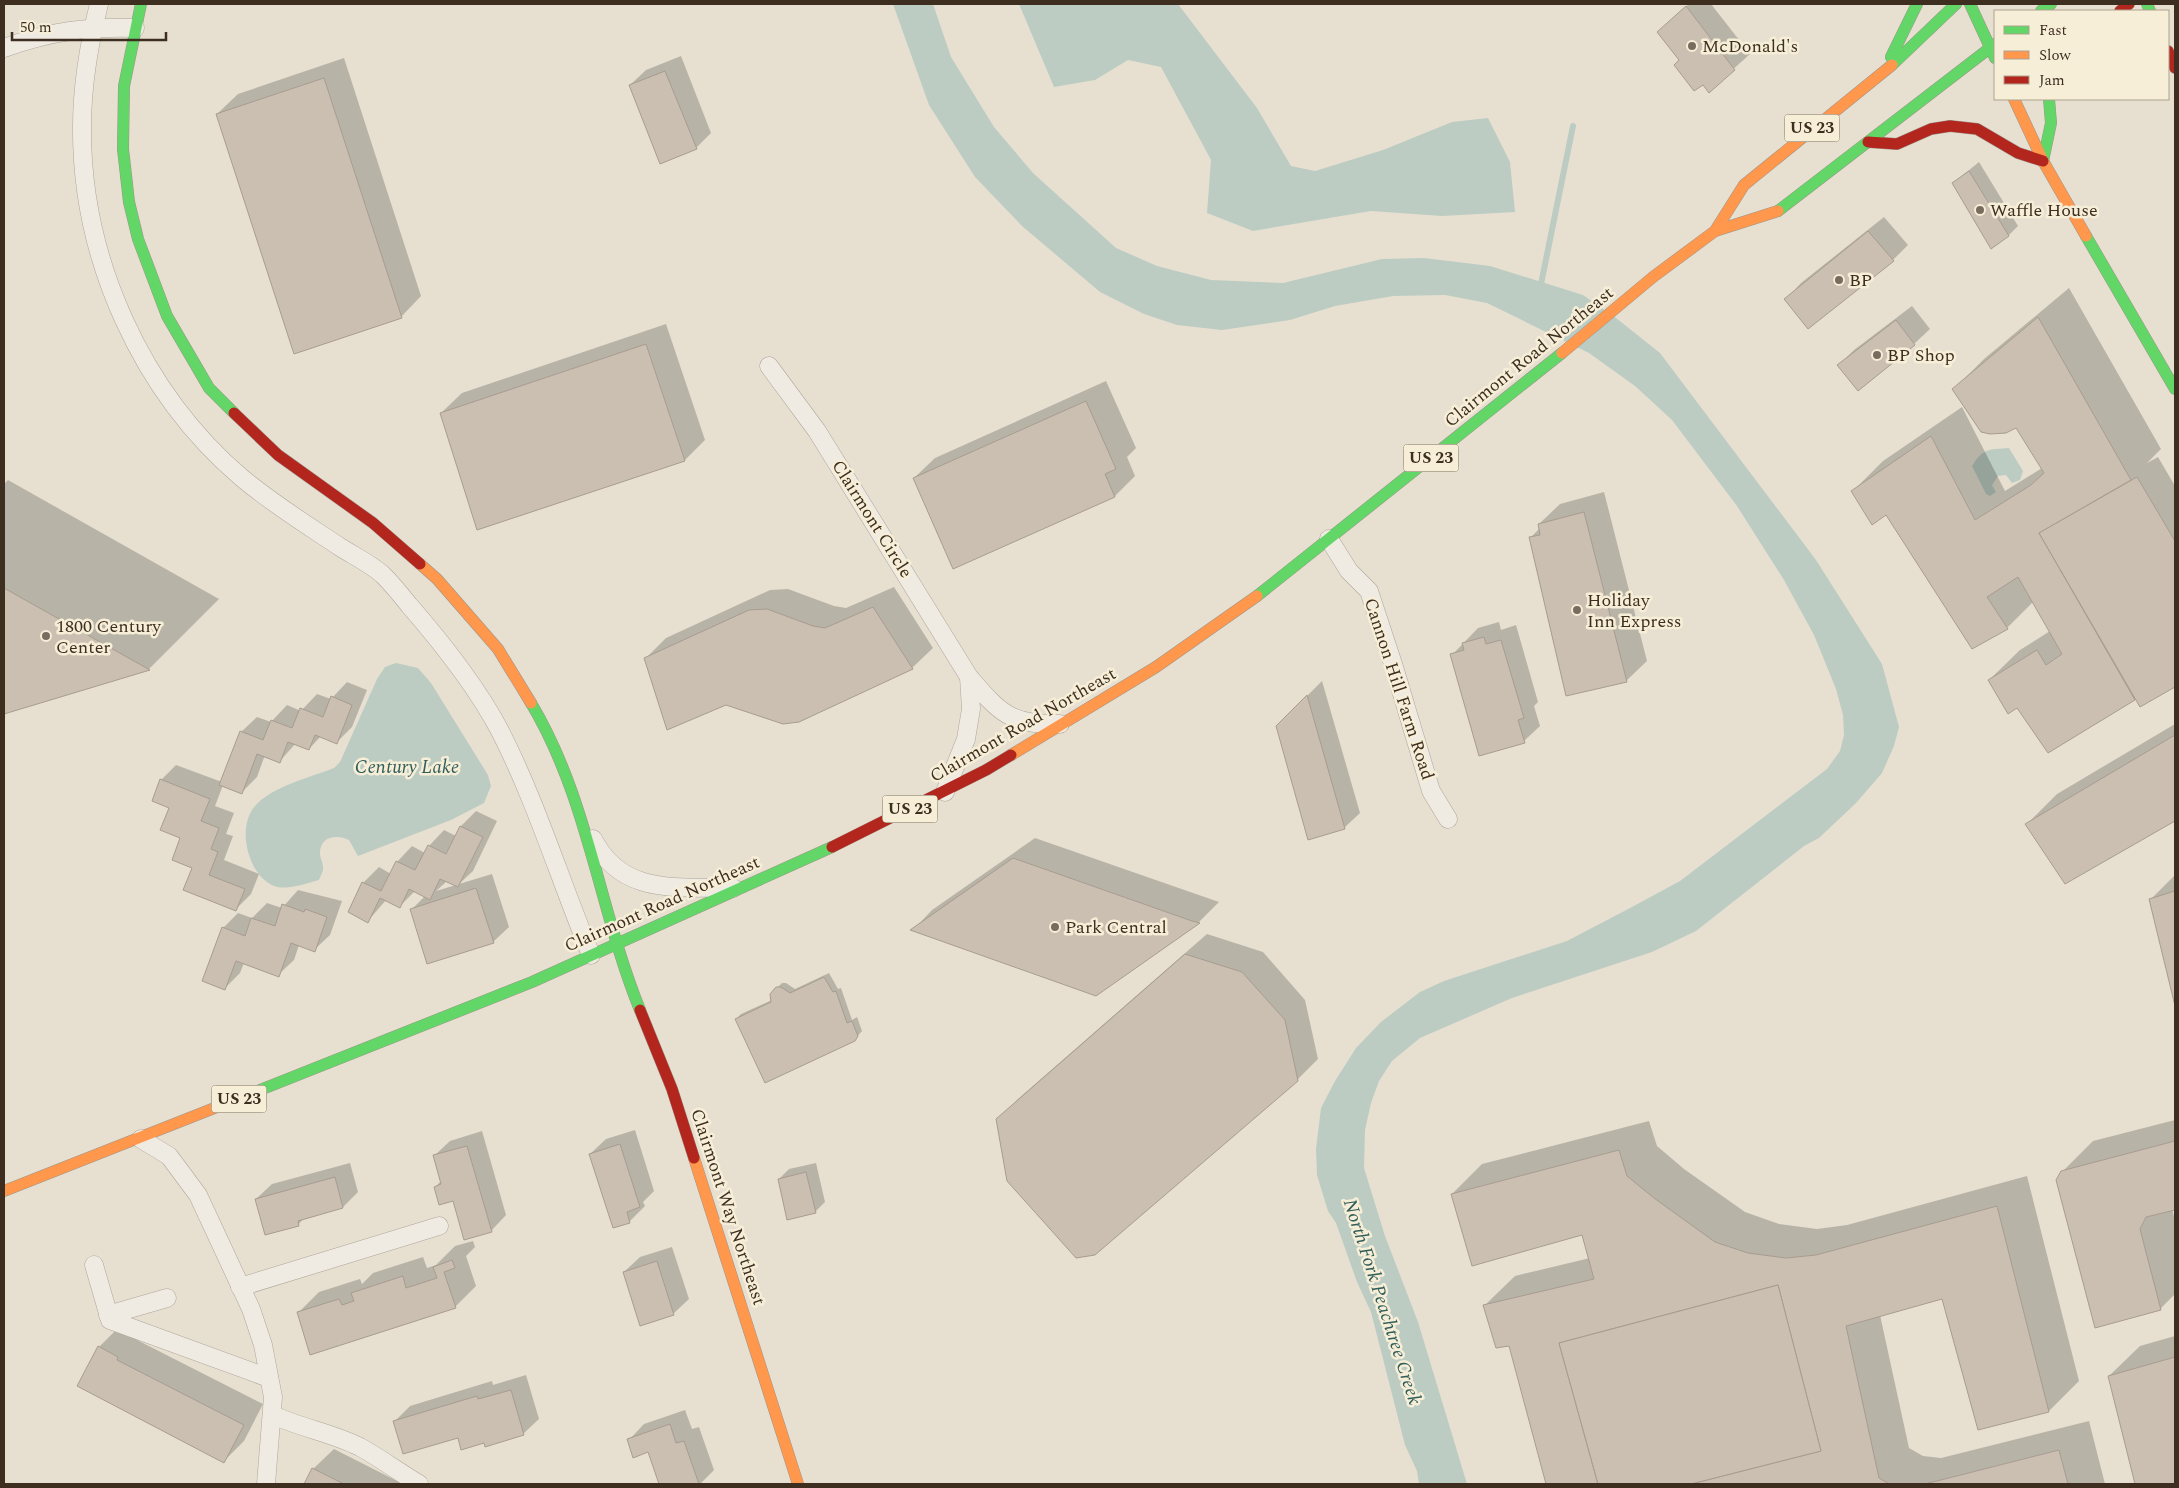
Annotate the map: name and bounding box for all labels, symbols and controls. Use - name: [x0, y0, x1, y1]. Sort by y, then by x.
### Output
- scale bar: [12, 10, 166, 42]
- legend: [1994, 10, 2169, 100]
- text: 50 m: [20, 16, 52, 39]
- text: Fast: [2039, 19, 2067, 42]
- place label: McDonald's: [1702, 33, 1798, 60]
- marker: McDonald's: [1686, 40, 1698, 52]
- text: Slow: [2039, 44, 2071, 67]
- text: Jam: [2039, 69, 2065, 92]
- road number: US 23: [1784, 115, 1840, 142]
- place label: Waffle House: [1990, 197, 2098, 224]
- marker: Waffle House: [1974, 204, 1986, 216]
- place label: BP: [1849, 267, 1872, 294]
- marker: BP: [1833, 274, 1845, 286]
- street label: Clairmont Road Northeast: [1438, 280, 1620, 434]
- place label: BP Shop: [1887, 342, 1955, 369]
- marker: BP Shop: [1871, 349, 1883, 361]
- road number: US 23: [1404, 444, 1458, 472]
- street label: Clairmont Circle: [825, 455, 919, 583]
- place label: Holiday Inn Express: [1587, 587, 1682, 635]
- street label: Cannon Hill Farm Road: [1357, 594, 1441, 784]
- marker: Holiday Inn Express: [1571, 604, 1583, 616]
- place label: 1800 Century Center: [56, 613, 162, 661]
- marker: 1800 Century Center: [40, 630, 52, 642]
- street label: Clairmont Road Northeast: [925, 661, 1121, 789]
- water label: Century Lake: [355, 753, 459, 782]
- road number: US 23: [882, 796, 938, 822]
- street label: Clairmont Road Northeast: [560, 849, 764, 959]
- place label: Park Central: [1065, 914, 1167, 941]
- marker: Park Central: [1049, 921, 1061, 933]
- road number: US 23: [212, 1086, 266, 1112]
- street label: Clairmont Way Northeast: [683, 1105, 773, 1309]
- water label: North Fork Peachtree Creek: [1335, 1195, 1429, 1409]

